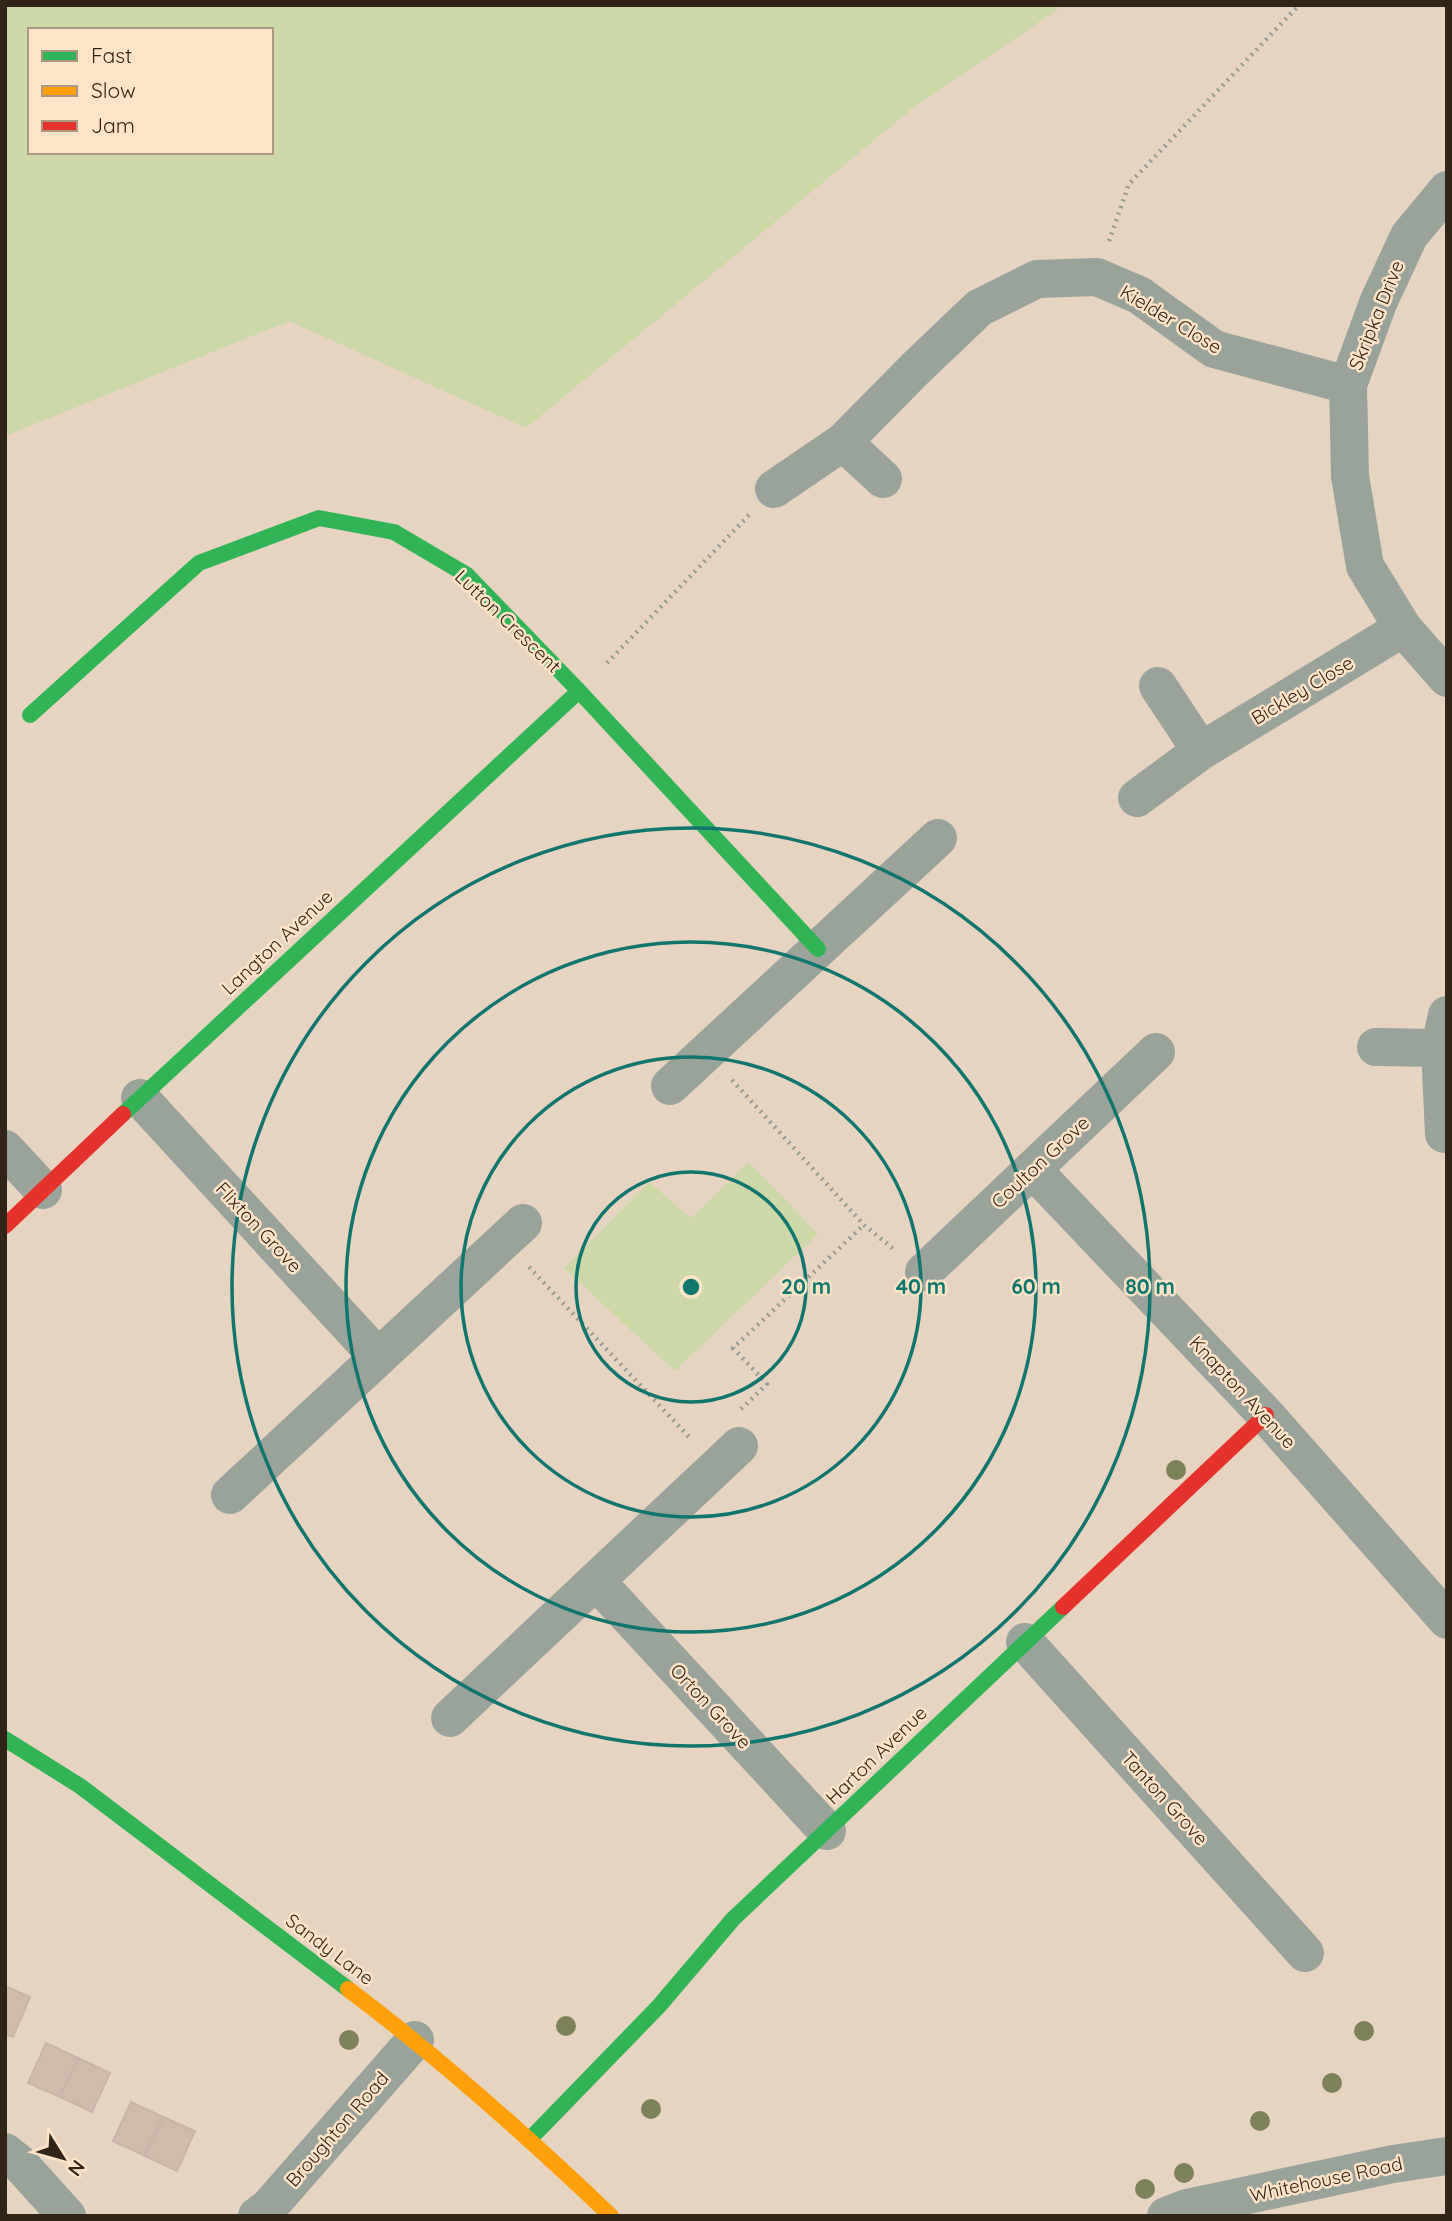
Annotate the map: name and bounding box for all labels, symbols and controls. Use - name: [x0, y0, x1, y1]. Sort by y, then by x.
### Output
- legend: [28, 28, 273, 154]
- text: Fast: [91, 42, 132, 68]
- text: Slow: [91, 77, 136, 103]
- text: Jam: [91, 112, 135, 138]
- street label: Skripka Drive: [1343, 257, 1409, 373]
- street label: Kielder Close: [1116, 279, 1226, 359]
- street label: Lutton Crescent: [450, 564, 566, 678]
- street label: Bickley Close: [1247, 650, 1357, 730]
- street label: Langton Avenue: [216, 884, 338, 1000]
- street label: Coulton Grove: [986, 1111, 1094, 1213]
- street label: Flixton Grove: [211, 1177, 307, 1277]
- text: 20 m: [781, 1273, 831, 1299]
- text: 40 m: [896, 1273, 946, 1299]
- text: 60 m: [1011, 1273, 1061, 1299]
- text: 80 m: [1125, 1273, 1175, 1299]
- centre of rings: [679, 1275, 703, 1299]
- street label: Knapton Avenue: [1185, 1331, 1301, 1453]
- street label: Orton Grove: [665, 1658, 757, 1754]
- street label: Harton Avenue: [820, 1701, 932, 1809]
- street label: Tanton Grove: [1117, 1746, 1213, 1850]
- street label: Sandy Lane: [281, 1908, 379, 1990]
- street label: Broughton Road: [280, 2066, 394, 2192]
- north arrow: [28, 2123, 98, 2193]
- street label: Whitehouse Road: [1248, 2151, 1404, 2207]
- text: N: [63, 2155, 90, 2181]

